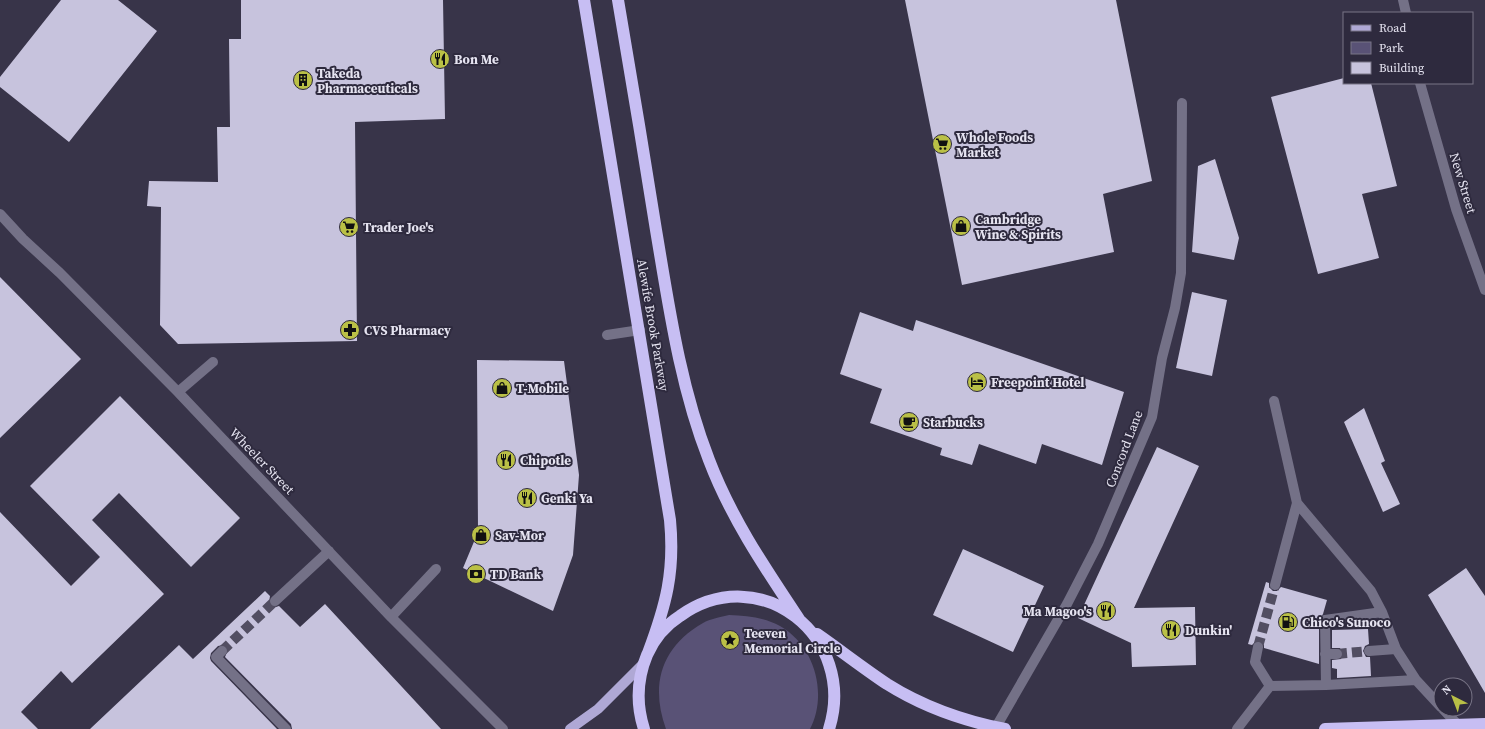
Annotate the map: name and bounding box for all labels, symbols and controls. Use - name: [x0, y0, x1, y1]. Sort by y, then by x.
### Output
- legend: [1343, 12, 1473, 84]
- text: Road: [1379, 20, 1406, 36]
- text: Park: [1379, 40, 1404, 56]
- restaurant icon: Bon Me: [429, 48, 451, 70]
- place label: Bon Me: [454, 51, 499, 68]
- text: Building: [1379, 60, 1424, 76]
- place label: Takeda Pharmaceuticals: [317, 65, 418, 97]
- building icon: Takeda Pharmaceuticals: [292, 69, 314, 91]
- place label: Whole Foods Market: [956, 129, 1033, 161]
- supermarket icon: Whole Foods Market: [931, 133, 953, 155]
- street label: New Street: [1446, 151, 1480, 216]
- place label: Cambridge Wine & Spirits: [975, 211, 1061, 243]
- shop icon: Cambridge Wine & Spirits: [950, 215, 972, 237]
- supermarket icon: Trader Joe's: [338, 216, 360, 238]
- place label: Trader Joe's: [363, 219, 434, 236]
- street label: Alewife Brook Parkway: [633, 257, 673, 393]
- pharmacy icon: CVS Pharmacy: [339, 319, 361, 341]
- place label: CVS Pharmacy: [364, 322, 451, 339]
- hotel icon: Freepoint Hotel: [966, 371, 988, 393]
- place label: Freepoint Hotel: [991, 374, 1084, 391]
- shop icon: T-Mobile: [491, 377, 513, 399]
- place label: T-Mobile: [516, 380, 569, 397]
- street label: Concord Lane: [1102, 408, 1147, 490]
- cafe icon: Starbucks: [898, 411, 920, 433]
- place label: Starbucks: [923, 414, 983, 431]
- street label: Wheeler Street: [226, 424, 299, 498]
- restaurant icon: Chipotle: [495, 449, 517, 471]
- place label: Chipotle: [520, 452, 571, 469]
- restaurant icon: Genki Ya: [516, 487, 538, 509]
- place label: Genki Ya: [541, 490, 593, 507]
- shop icon: Sav-Mor: [470, 524, 492, 546]
- place label: Sav-Mor: [495, 527, 545, 544]
- bank icon: TD Bank: [465, 563, 487, 585]
- place label: TD Bank: [490, 566, 542, 583]
- restaurant icon: Ma Magoo's: [1095, 600, 1117, 622]
- place label: Ma Magoo's: [1023, 603, 1092, 620]
- fuel station icon: Chico's Sunoco: [1277, 611, 1299, 633]
- place label: Chico's Sunoco: [1302, 614, 1391, 631]
- restaurant icon: Dunkin': [1160, 619, 1182, 641]
- place label: Dunkin': [1185, 622, 1232, 639]
- place label: Teeven Memorial Circle: [744, 625, 841, 657]
- place icon: Teeven Memorial Circle: [719, 629, 741, 651]
- north arrow: [1433, 677, 1473, 717]
- text: N: [1439, 682, 1455, 698]

